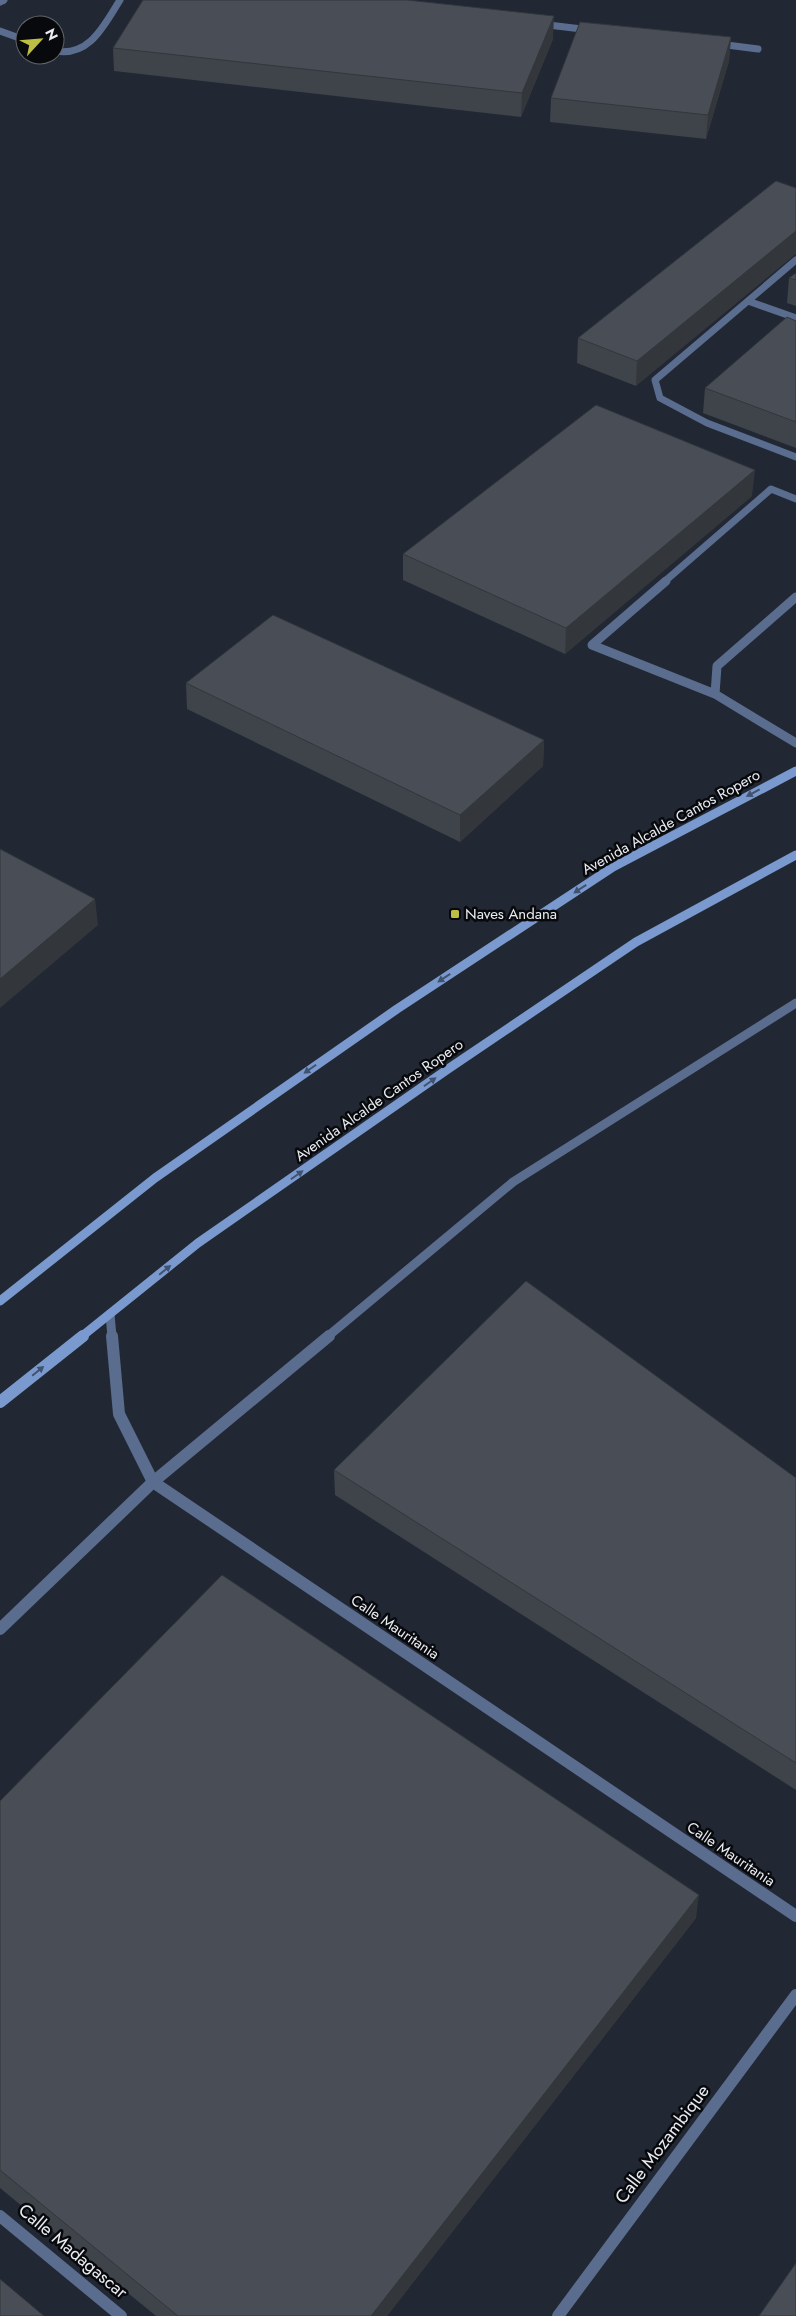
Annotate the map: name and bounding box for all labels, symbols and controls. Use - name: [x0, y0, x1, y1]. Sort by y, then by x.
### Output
- north arrow: [15, 15, 65, 65]
- text: N: [40, 25, 63, 44]
- street label: Avenida Alcalde Cantos Ropero: [578, 764, 764, 880]
- one-way arrow: [746, 789, 760, 797]
- one-way arrow: [573, 884, 587, 894]
- place label: Naves Andana: [465, 903, 557, 925]
- marker: Naves Andana: [449, 908, 461, 920]
- one-way arrow: [437, 973, 451, 982]
- street label: Avenida Alcalde Cantos Ropero: [290, 1033, 468, 1167]
- one-way arrow: [303, 1064, 317, 1074]
- one-way arrow: [423, 1077, 437, 1087]
- one-way arrow: [290, 1170, 304, 1180]
- one-way arrow: [158, 1264, 171, 1275]
- one-way arrow: [31, 1366, 44, 1377]
- street label: Calle Mauritania: [346, 1589, 444, 1665]
- street label: Calle Mauritania: [682, 1816, 780, 1892]
- street label: Calle Mozambique: [609, 2079, 715, 2209]
- street label: Calle Madagascar: [13, 2197, 134, 2305]

